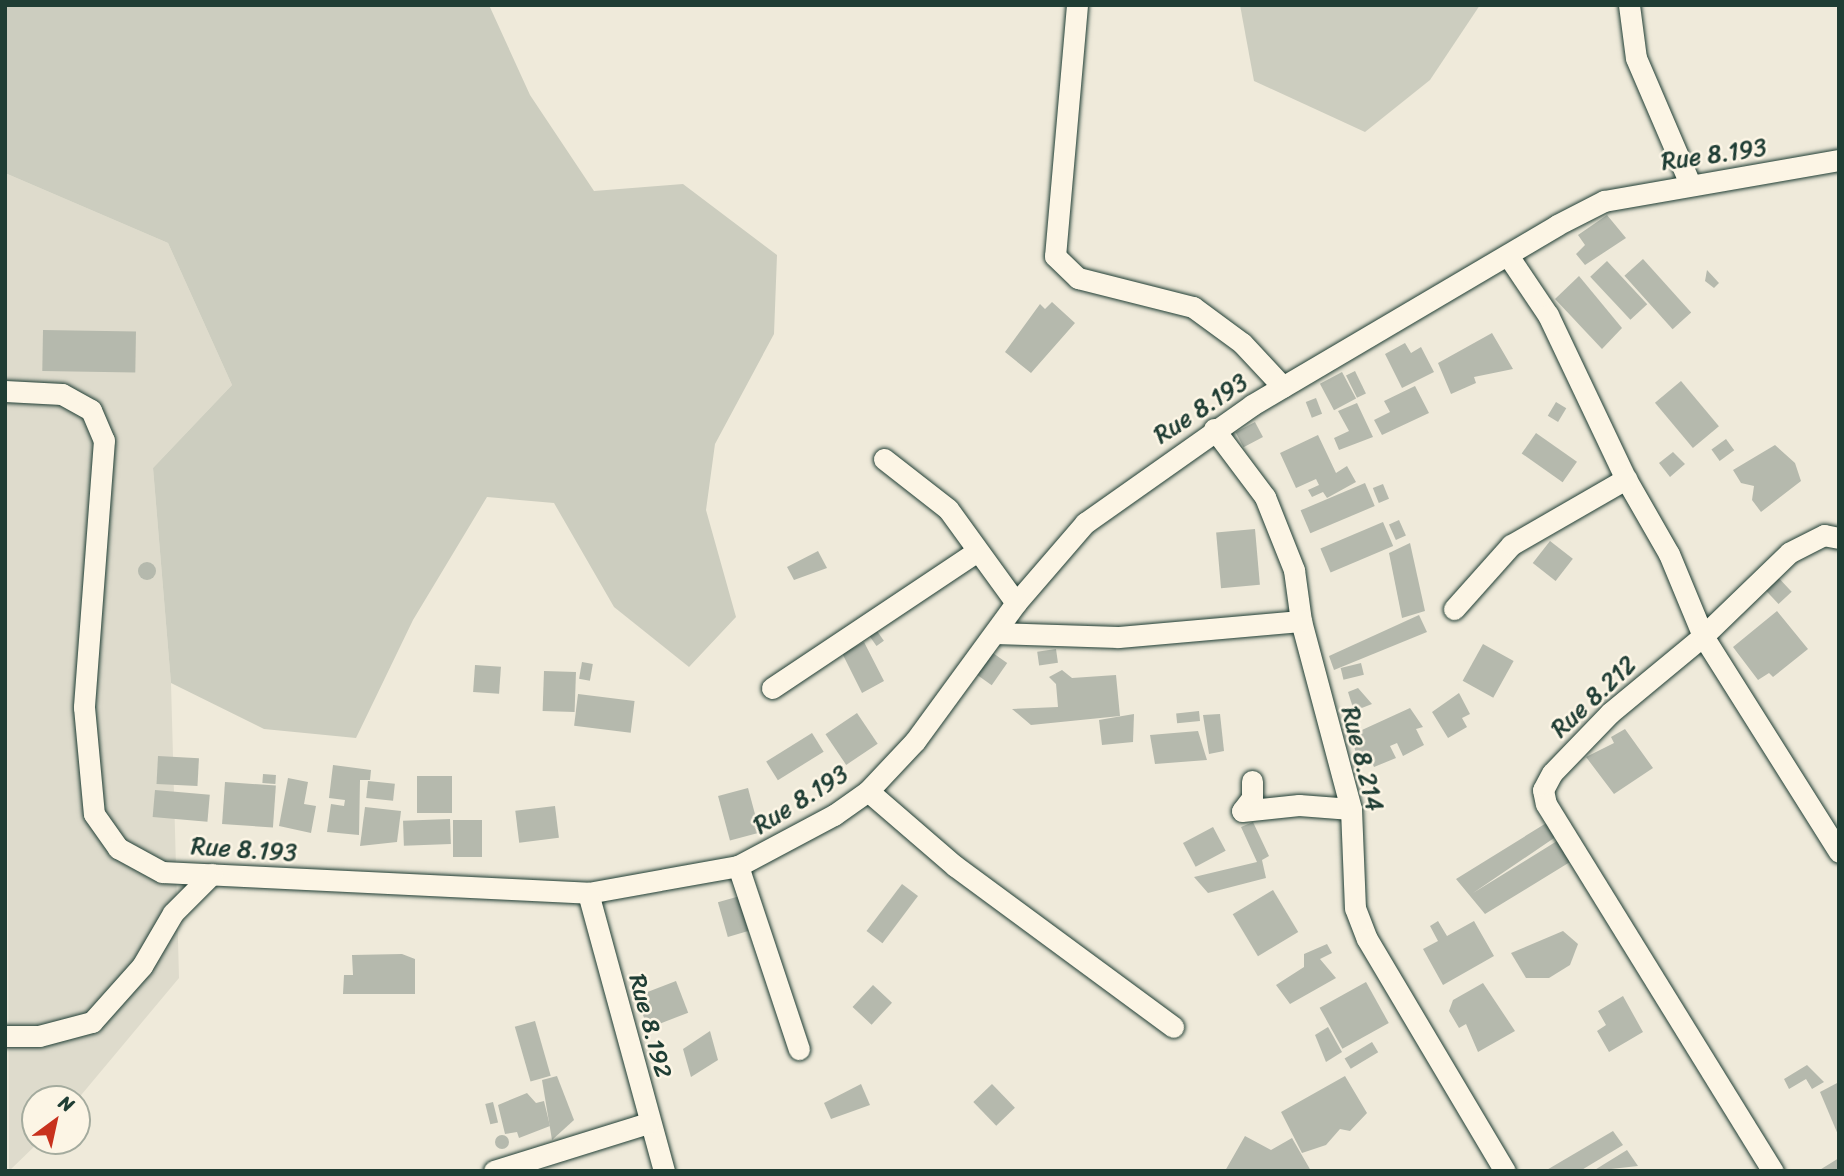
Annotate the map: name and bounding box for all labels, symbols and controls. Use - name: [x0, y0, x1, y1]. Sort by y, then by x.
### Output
- street label: Rue 8.193: [1660, 133, 1768, 177]
- street label: Rue 8.193: [1149, 368, 1253, 450]
- street label: Rue 8.212: [1546, 650, 1642, 744]
- street label: Rue 8.214: [1335, 704, 1389, 814]
- street label: Rue 8.193: [748, 760, 854, 840]
- street label: Rue 8.193: [190, 832, 298, 868]
- street label: Rue 8.192: [622, 971, 678, 1081]
- north arrow: [21, 1085, 91, 1155]
- text: N: [52, 1086, 81, 1121]

